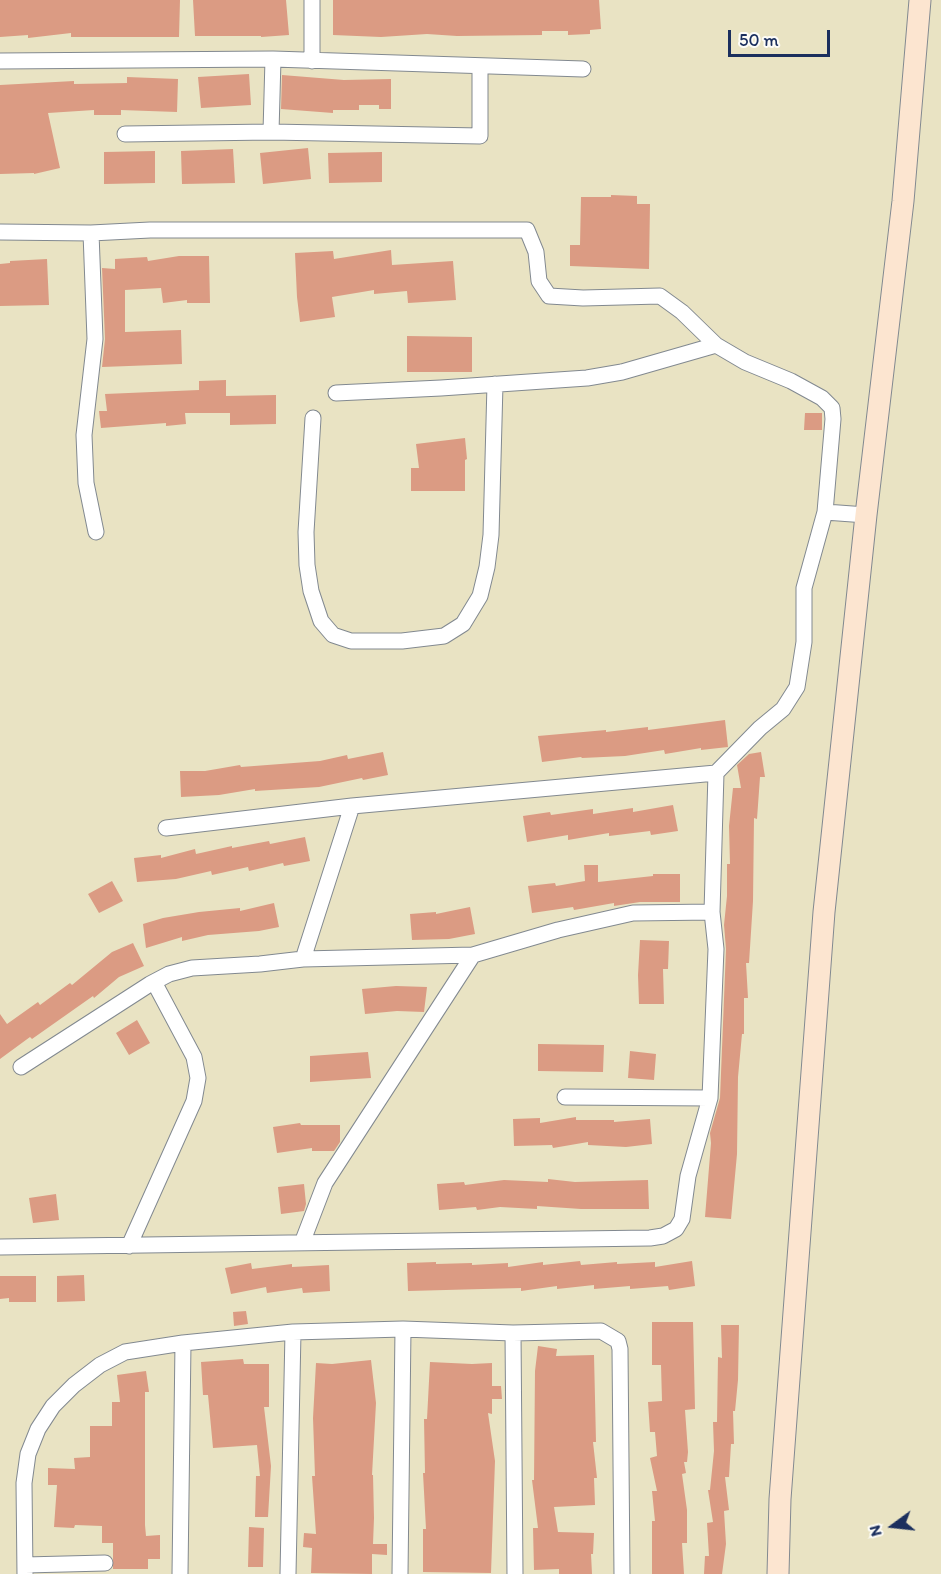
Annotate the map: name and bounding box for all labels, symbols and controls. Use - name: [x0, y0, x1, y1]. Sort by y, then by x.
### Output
- scale bar: [731, 18, 833, 56]
- text: 50 m: [739, 29, 779, 51]
- north arrow: [863, 1496, 923, 1556]
- text: N: [865, 1523, 886, 1538]

